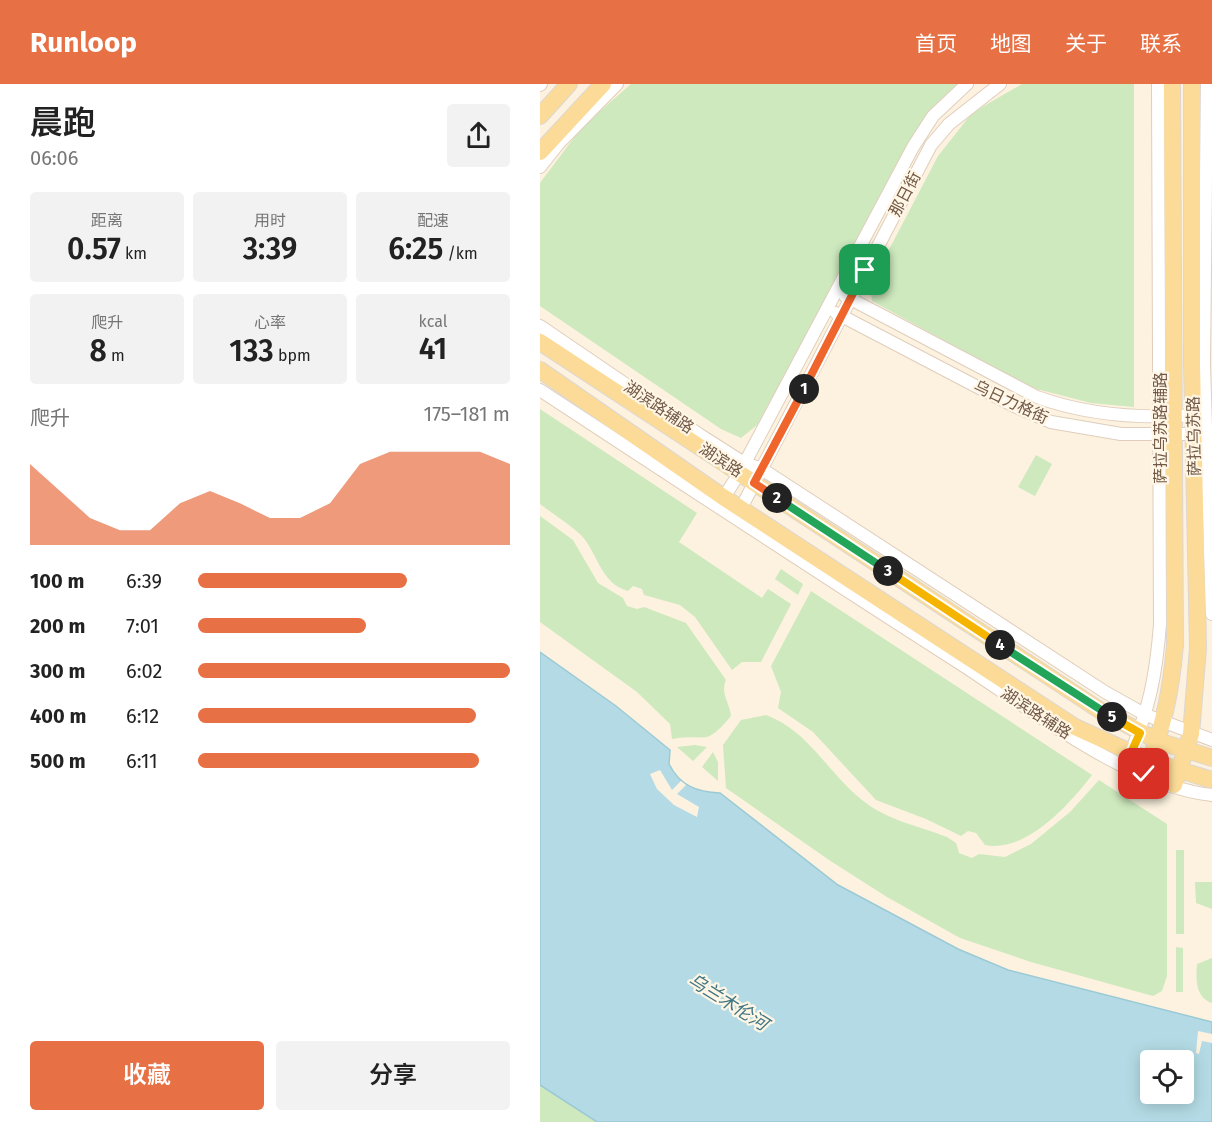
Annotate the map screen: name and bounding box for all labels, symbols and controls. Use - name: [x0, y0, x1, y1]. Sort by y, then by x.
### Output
- text: Runloop: [30, 26, 137, 59]
- text: 首页: [915, 31, 957, 57]
- text: 地图: [990, 31, 1032, 57]
- text: 关于: [1065, 31, 1107, 57]
- text: 联系: [1140, 31, 1182, 57]
- text: 晨跑: [30, 103, 96, 143]
- button: share: [447, 104, 510, 167]
- text: 06:06: [30, 146, 78, 170]
- street label: 那日街: [885, 168, 925, 220]
- text: 距离: [91, 211, 123, 230]
- text: 用时: [254, 211, 286, 230]
- text: 配速: [417, 211, 449, 230]
- text: 0.57: [67, 231, 121, 267]
- text: 3:39: [243, 231, 297, 267]
- text: 6:25: [388, 231, 443, 267]
- text: km: [121, 244, 147, 263]
- text: /km: [443, 244, 478, 263]
- pin: [839, 244, 890, 295]
- icon: arrive: [848, 253, 881, 286]
- text: kcal: [419, 312, 447, 331]
- text: 爬升: [91, 313, 123, 332]
- text: 心率: [254, 313, 286, 332]
- text: 41: [419, 331, 447, 367]
- text: 8: [89, 333, 107, 369]
- text: 133: [229, 333, 274, 369]
- text: m: [107, 346, 125, 365]
- text: bpm: [274, 346, 311, 365]
- street label: 萨拉乌苏路辅路: [1151, 372, 1170, 484]
- pin: 1: [789, 374, 819, 404]
- street label: 乌日力格街: [971, 376, 1051, 428]
- street label: 湖滨路辅路: [621, 377, 697, 437]
- text: 1: [800, 379, 808, 398]
- street label: 萨拉乌苏路: [1184, 396, 1204, 476]
- text: 175–181 m: [424, 402, 510, 426]
- text: 爬升: [30, 406, 70, 430]
- street label: 湖滨路: [696, 439, 746, 481]
- pin: 2: [762, 483, 792, 513]
- text: 2: [773, 488, 781, 507]
- pin: 3: [873, 556, 903, 586]
- text: 3: [884, 561, 892, 580]
- text: 100 m: [30, 569, 84, 593]
- text: 6:39: [126, 569, 162, 593]
- text: 200 m: [30, 614, 85, 638]
- text: 7:01: [126, 614, 159, 638]
- pin: 4: [985, 630, 1015, 660]
- text: 4: [995, 635, 1005, 654]
- text: 300 m: [30, 659, 85, 683]
- text: 6:02: [126, 659, 162, 683]
- street label: 湖滨路辅路: [997, 683, 1075, 743]
- pin: 5: [1097, 702, 1127, 732]
- text: 400 m: [30, 704, 86, 728]
- text: 6:12: [126, 704, 159, 728]
- text: 5: [1108, 707, 1116, 726]
- pin: [1118, 748, 1169, 799]
- text: 500 m: [30, 749, 86, 773]
- text: 6:11: [126, 749, 158, 773]
- icon: check: [1127, 757, 1160, 790]
- water label: 乌兰木伦河: [684, 969, 775, 1037]
- button: 收藏: [30, 1041, 264, 1110]
- button: 分享: [276, 1041, 510, 1110]
- map controls: [1140, 1050, 1194, 1104]
- button: locate: [1140, 1050, 1194, 1104]

